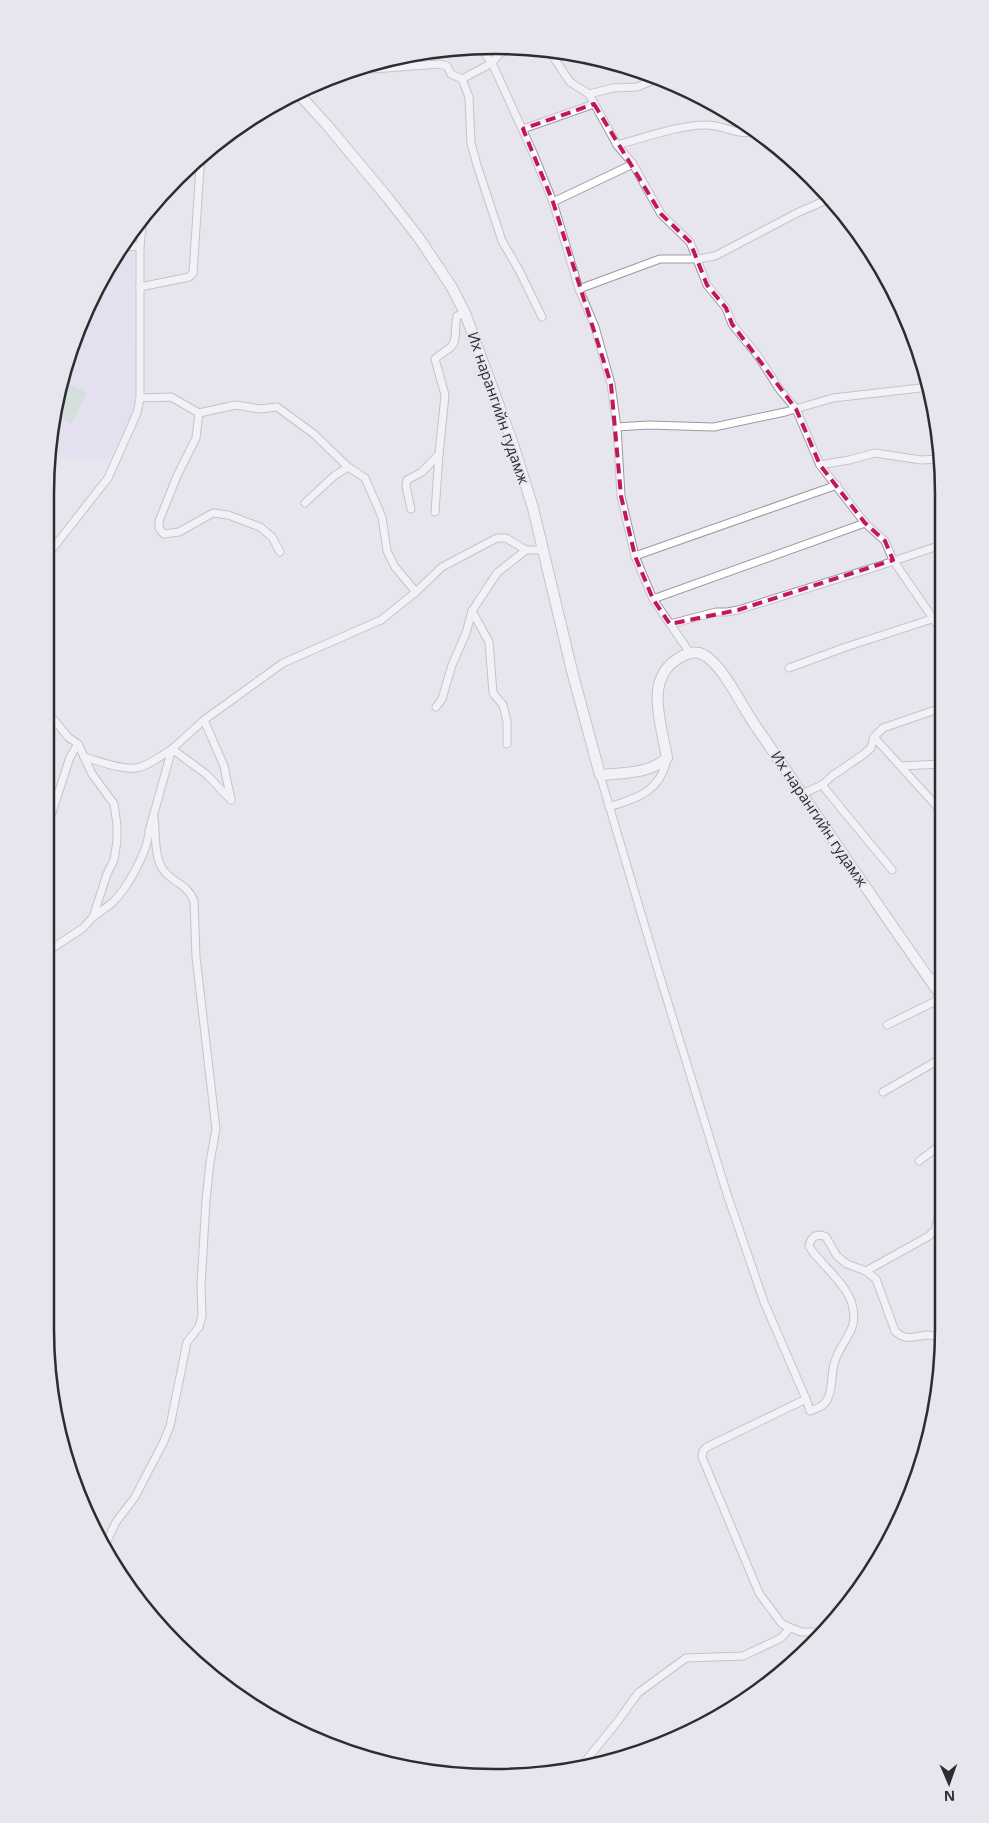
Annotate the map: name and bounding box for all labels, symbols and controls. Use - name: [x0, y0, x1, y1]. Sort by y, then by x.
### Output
- street label: Их нарангийн гудамж: [463, 329, 534, 487]
- street label: Их нарангийн гудамж: [767, 747, 873, 890]
- north arrow: [924, 1758, 974, 1808]
- text: N: [943, 1787, 955, 1806]

